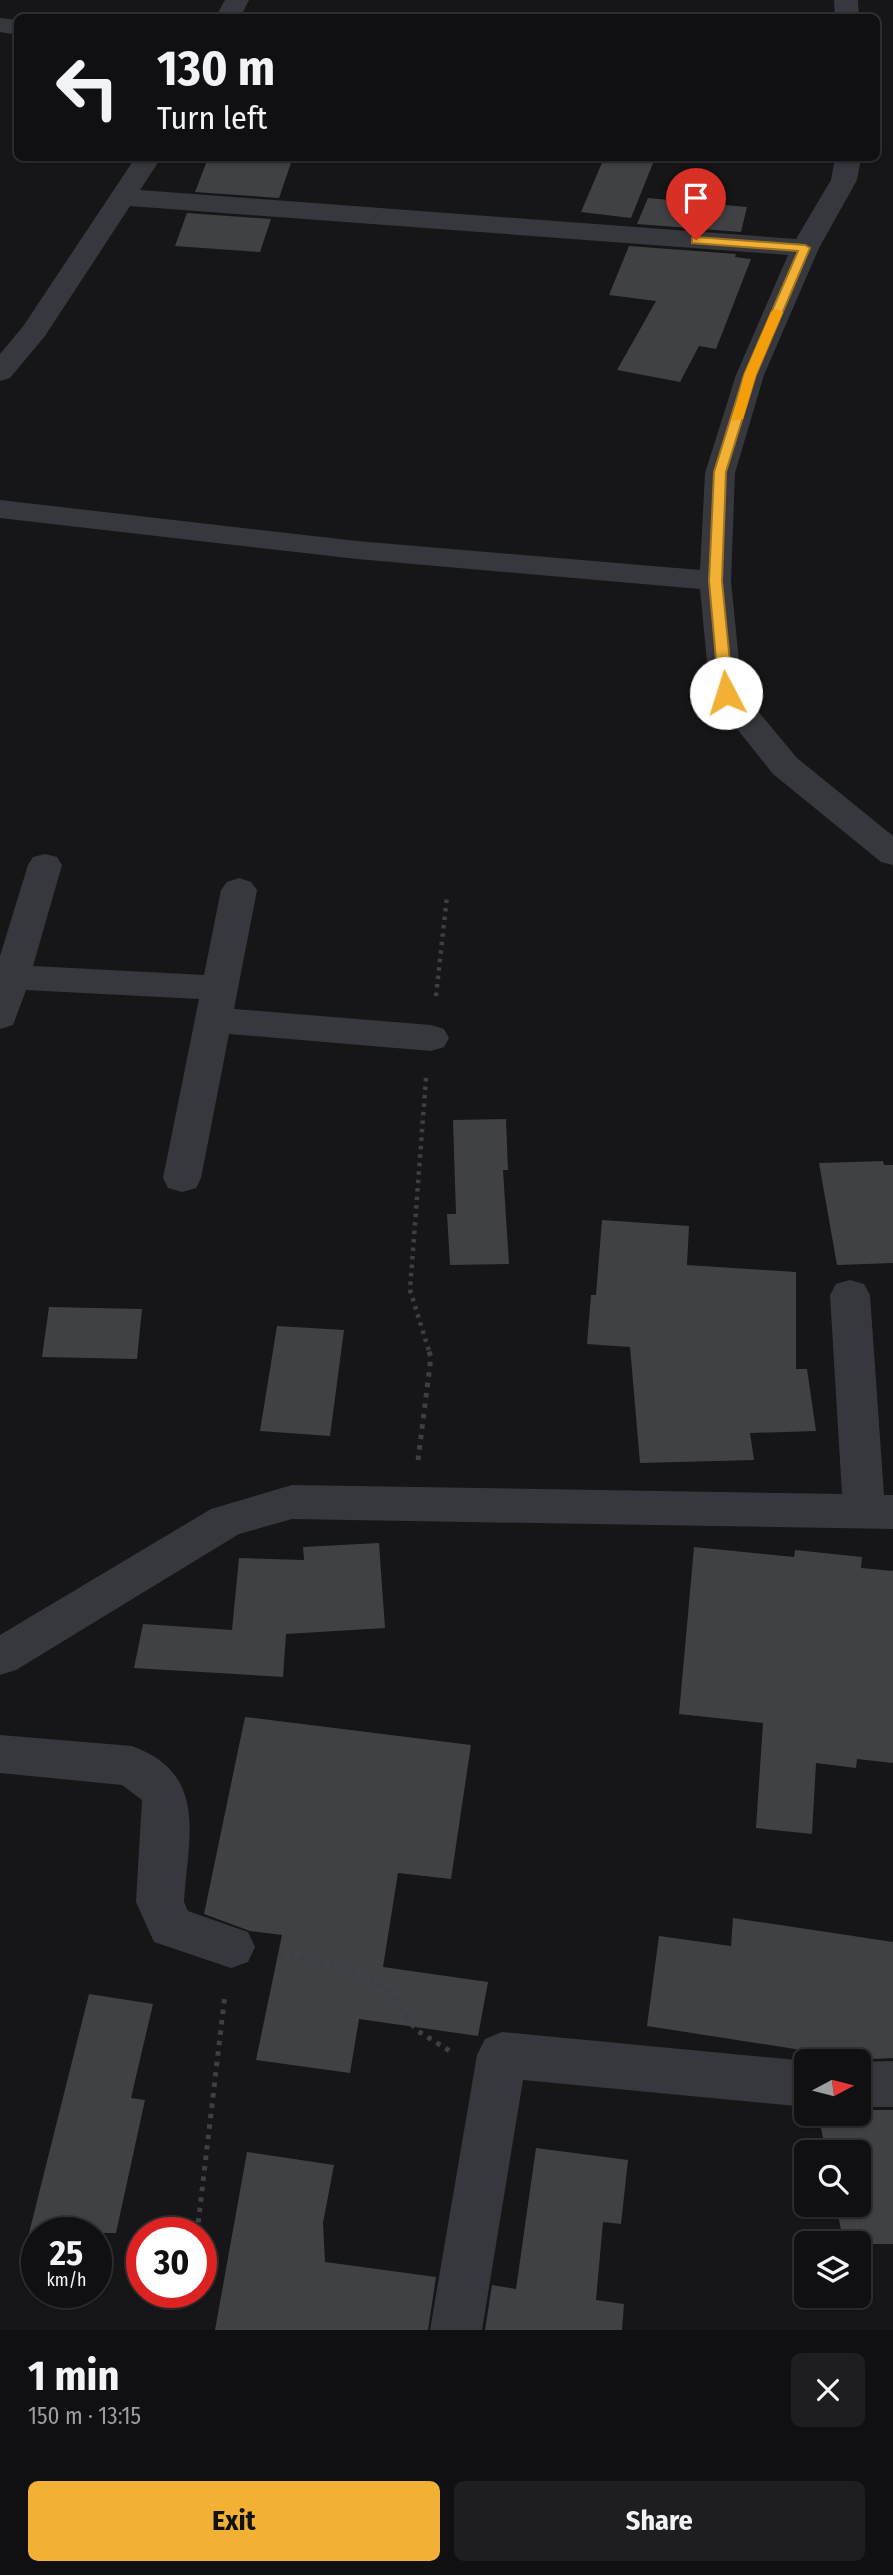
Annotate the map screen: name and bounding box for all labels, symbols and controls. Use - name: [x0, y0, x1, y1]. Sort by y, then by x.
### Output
- text: 130 m: [157, 39, 275, 98]
- icon: left: [42, 42, 133, 133]
- text: Turn left: [157, 99, 267, 137]
- pin: [666, 168, 726, 240]
- icon: arrive: [677, 179, 715, 217]
- position arrow: [689, 656, 763, 730]
- north arrow: [794, 2049, 872, 2126]
- map controls: [794, 2049, 871, 2308]
- button: search: [794, 2140, 871, 2217]
- speed limit sign: 30: [126, 2217, 217, 2308]
- button: layers: [794, 2231, 871, 2308]
- text: 25: [50, 2232, 83, 2274]
- text: km/h: [46, 2269, 87, 2291]
- text: 1 min: [28, 2351, 119, 2401]
- button: close: [791, 2353, 865, 2427]
- text: 150 m · 13:15: [28, 2402, 141, 2430]
- button: Exit: [28, 2481, 440, 2561]
- button: Share: [454, 2481, 865, 2561]

